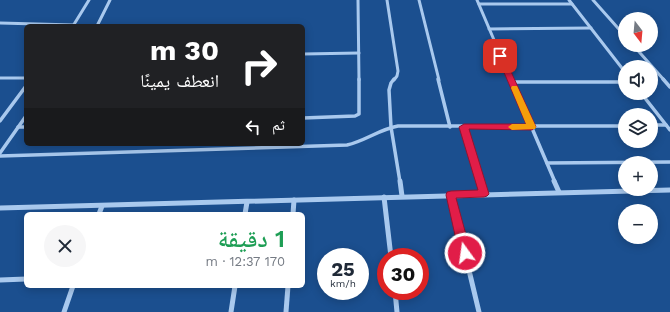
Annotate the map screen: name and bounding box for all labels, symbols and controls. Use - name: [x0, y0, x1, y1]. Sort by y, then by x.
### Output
- north arrow: [618, 12, 658, 52]
- map controls: [618, 12, 658, 244]
- text: 30 m: [150, 34, 219, 67]
- pin: [483, 39, 517, 73]
- icon: right: [233, 40, 285, 92]
- icon: arrive: [489, 45, 511, 67]
- button: sound: [618, 60, 658, 100]
- text: انعطف يمينًا: [140, 70, 219, 91]
- button: layers: [618, 108, 658, 148]
- icon: left: [242, 116, 264, 138]
- text: ثم: [272, 116, 285, 134]
- button: +: [618, 156, 658, 196]
- button: −: [618, 204, 658, 244]
- button: close: [44, 225, 86, 267]
- text: 1 دقيقة: [218, 225, 285, 253]
- position arrow: [444, 232, 486, 274]
- speed limit sign: 30: [377, 248, 429, 300]
- text: 170 m · 12:37: [206, 254, 285, 269]
- text: 25: [331, 257, 355, 281]
- text: km/h: [330, 278, 356, 289]

